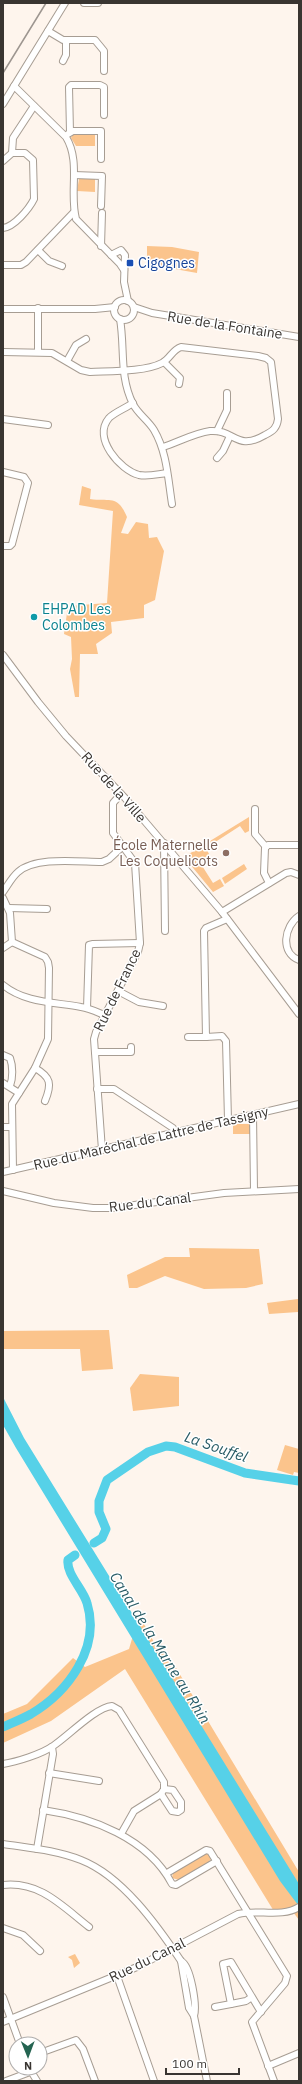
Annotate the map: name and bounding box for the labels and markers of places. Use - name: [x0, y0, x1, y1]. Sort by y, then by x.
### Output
- place label: Cigognes: [138, 254, 195, 272]
- marker: Cigognes: [125, 258, 135, 268]
- place label: EHPAD Les Colombes: [42, 600, 111, 634]
- marker: EHPAD Les Colombes: [29, 612, 39, 622]
- place label: École Maternelle Les Coquelicots: [113, 835, 218, 870]
- marker: École Maternelle Les Coquelicots: [221, 848, 231, 858]

